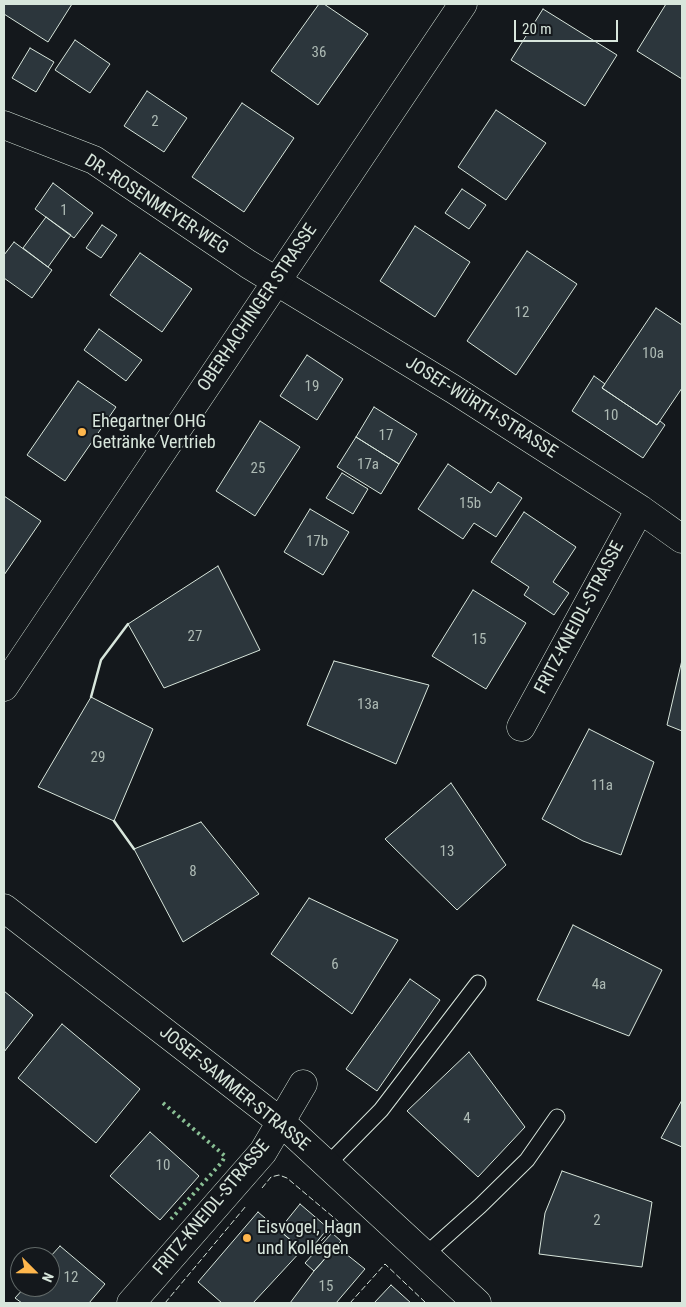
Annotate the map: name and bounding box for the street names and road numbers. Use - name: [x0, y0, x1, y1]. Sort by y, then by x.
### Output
- street label: DR.-ROSENMEYER-WEG: [80, 150, 232, 260]
- street label: OBERHACHINGER STRASSE: [194, 220, 322, 396]
- street label: JOSEF-WÜRTH-STRASSE: [401, 353, 561, 463]
- street label: FRITZ-KNEIDL-STRASSE: [531, 538, 629, 698]
- street label: JOSEF-SAMMER-STRASSE: [155, 1022, 313, 1156]
- street label: FRITZ-KNEIDL-STRASSE: [149, 1136, 275, 1280]

